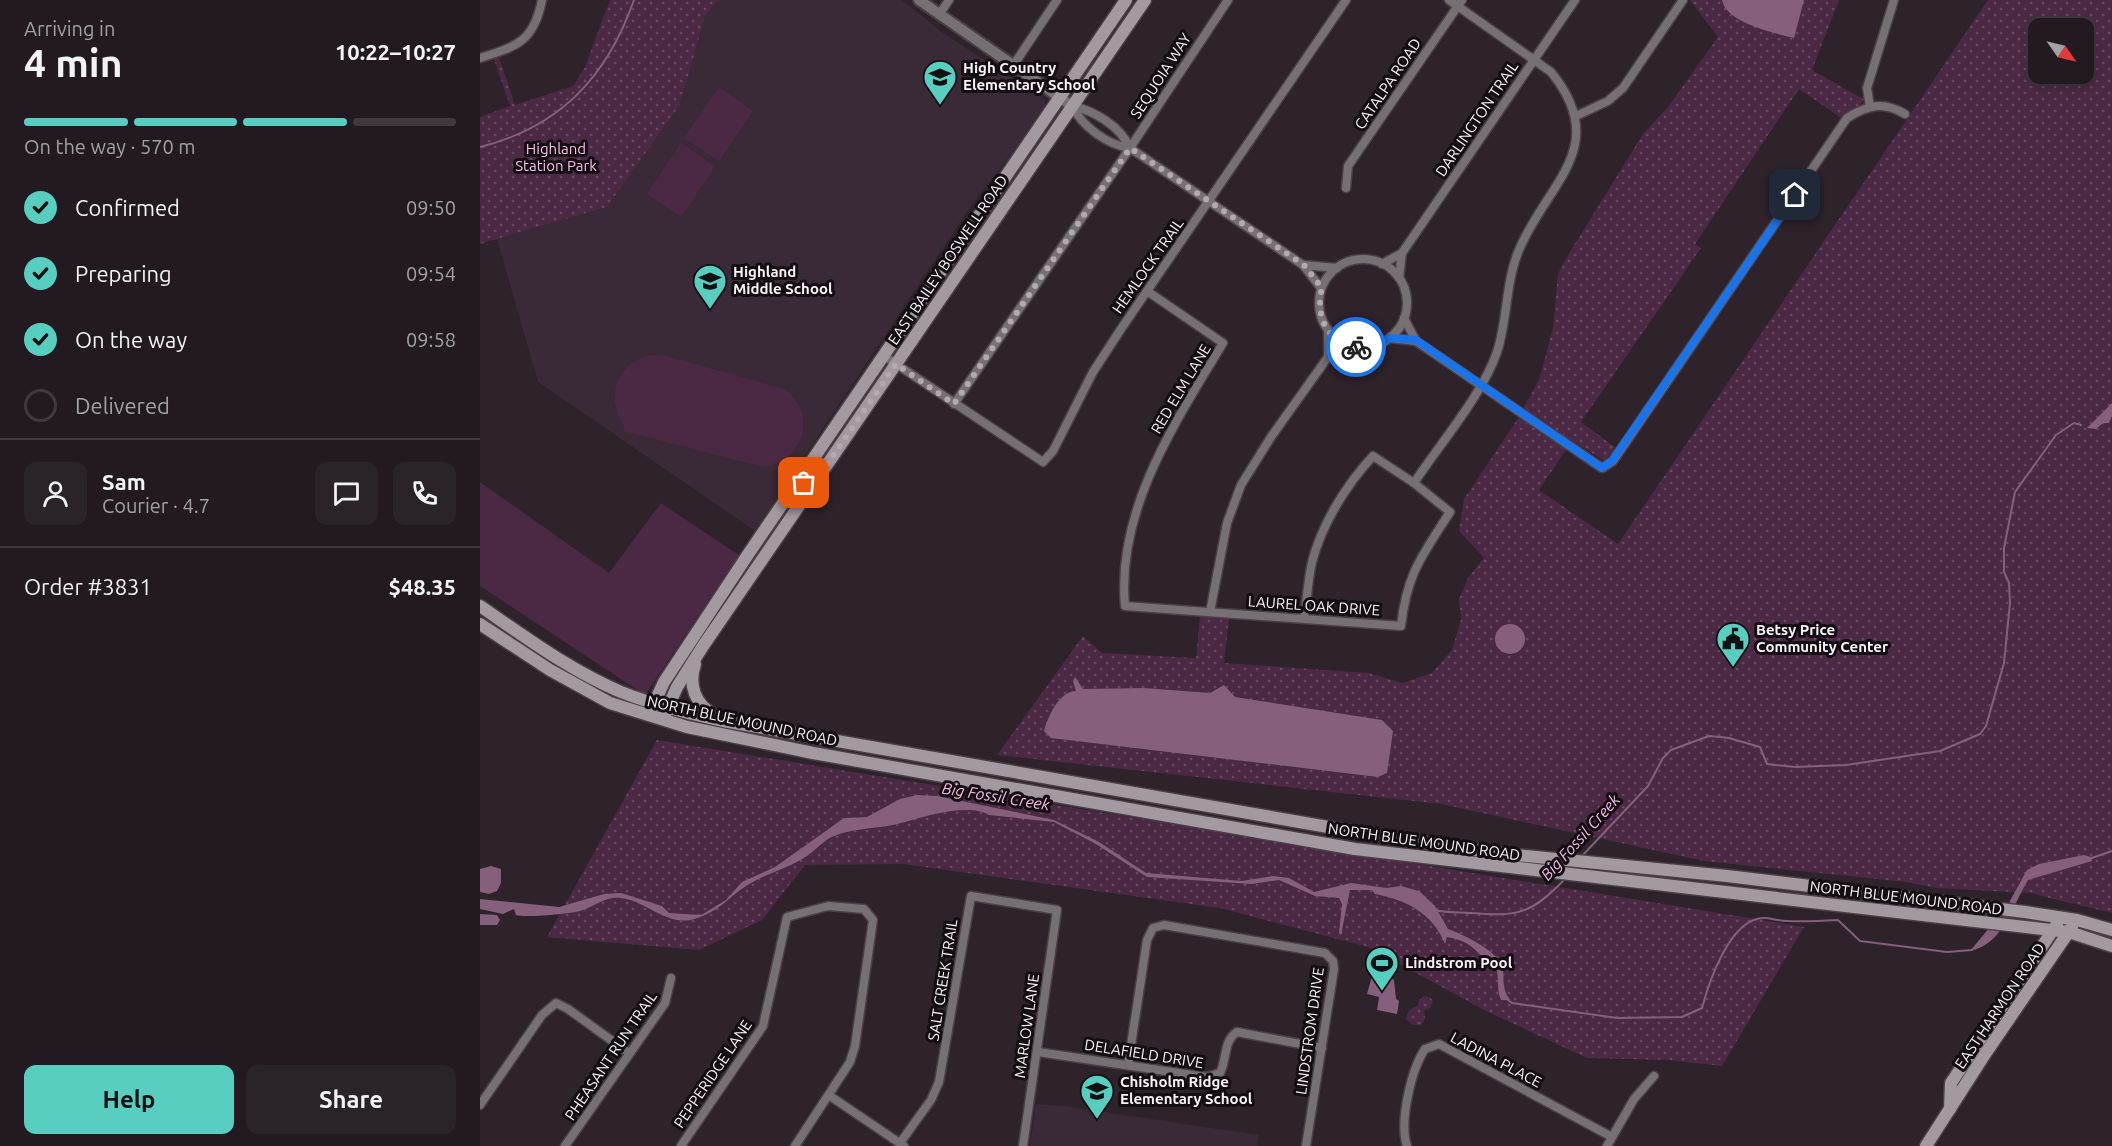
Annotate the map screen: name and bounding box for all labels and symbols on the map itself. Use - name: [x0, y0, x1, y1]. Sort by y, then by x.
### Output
- north arrow: [2028, 18, 2094, 84]
- street label: SEQUOIA WAY: [1127, 30, 1194, 121]
- street label: CATALPA ROAD: [1351, 35, 1424, 132]
- street label: DARLINGTON TRAIL: [1432, 58, 1522, 179]
- school or university icon: High Country Elementary School: [922, 59, 958, 106]
- place label: High Country Elementary School: [963, 59, 1096, 93]
- park label: Highland Station Park: [515, 140, 597, 174]
- pin: [1769, 169, 1820, 220]
- street label: EAST BAILEY BOSWELL ROAD: [884, 172, 1011, 348]
- street label: HEMLOCK TRAIL: [1109, 215, 1187, 316]
- school or university icon: Highland Middle School: [692, 263, 728, 310]
- place label: Highland Middle School: [733, 263, 833, 297]
- courier: [1326, 317, 1386, 377]
- street label: RED ELM LANE: [1147, 341, 1214, 437]
- pin: [778, 457, 829, 508]
- street label: LAUREL OAK DRIVE: [1247, 592, 1381, 619]
- public building icon: Betsy Price Community Center: [1715, 621, 1751, 668]
- place label: Betsy Price Community Center: [1756, 621, 1889, 655]
- street label: NORTH BLUE MOUND ROAD: [646, 692, 839, 749]
- water label: Big Fossil Creek: [941, 779, 1052, 814]
- water label: Big Fossil Creek: [1537, 790, 1624, 884]
- street label: NORTH BLUE MOUND ROAD: [1327, 820, 1521, 863]
- street label: NORTH BLUE MOUND ROAD: [1809, 877, 2003, 918]
- street label: SALT CREEK TRAIL: [925, 918, 961, 1042]
- street label: EAST HARMON ROAD: [1951, 940, 2048, 1072]
- sports icon: Lindstrom Pool: [1364, 945, 1400, 992]
- place label: Lindstrom Pool: [1405, 954, 1513, 971]
- street label: LINDSTROM DRIVE: [1292, 966, 1327, 1096]
- street label: MARLOW LANE: [1011, 973, 1042, 1079]
- street label: PHEASANT RUN TRAIL: [561, 988, 660, 1123]
- street label: PEPPERIDGE LANE: [670, 1017, 755, 1131]
- street label: LADINA PLACE: [1448, 1028, 1545, 1091]
- street label: DELAFIELD DRIVE: [1083, 1036, 1205, 1071]
- school or university icon: Chisholm Ridge Elementary School: [1079, 1073, 1115, 1120]
- place label: Chisholm Ridge Elementary School: [1120, 1073, 1253, 1107]

